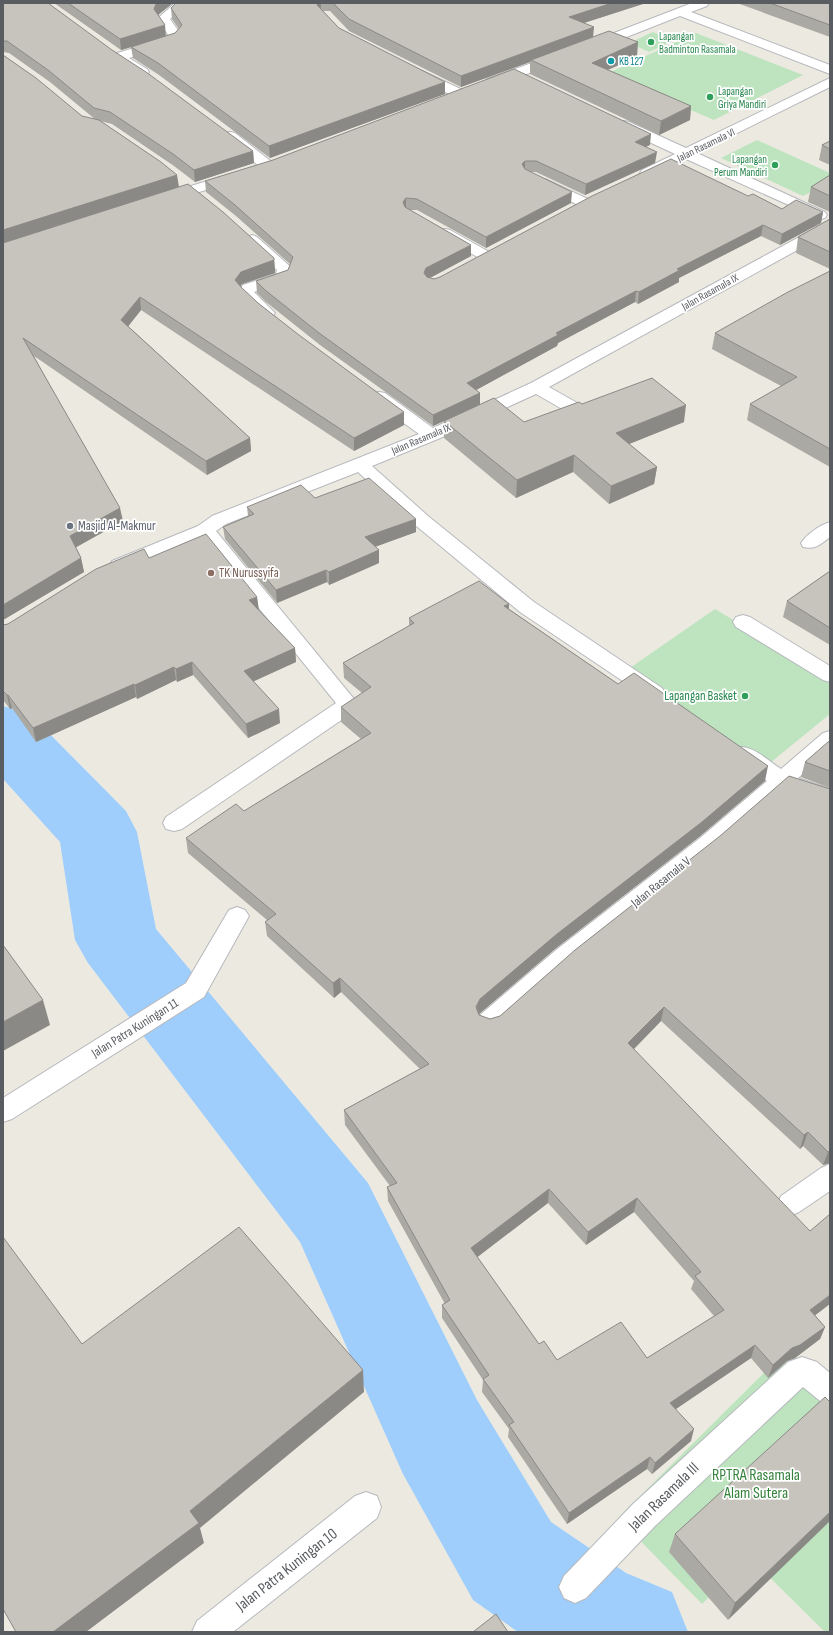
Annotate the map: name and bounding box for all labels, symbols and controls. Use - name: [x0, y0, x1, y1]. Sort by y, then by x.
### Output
- place label: Lapangan Badminton Rasamala: [659, 30, 736, 56]
- marker: Lapangan Badminton Rasamala: [646, 37, 656, 47]
- place label: KB 127: [619, 55, 644, 68]
- marker: KB 127: [606, 56, 616, 66]
- place label: Lapangan Griya Mandiri: [718, 85, 766, 111]
- marker: Lapangan Griya Mandiri: [705, 92, 715, 102]
- street label: Jalan Rasamala VI: [674, 125, 737, 165]
- place label: Lapangan Perum Mandiri: [714, 153, 767, 179]
- marker: Lapangan Perum Mandiri: [770, 160, 780, 170]
- street label: Jalan Rasamala IX: [679, 271, 741, 313]
- street label: Jalan Rasamala IX: [389, 421, 453, 458]
- place label: Masjid Al-Makmur: [78, 518, 156, 534]
- marker: Masjid Al-Makmur: [65, 521, 75, 531]
- place label: TK Nurussyifa: [219, 565, 279, 581]
- marker: TK Nurussyifa: [206, 568, 216, 578]
- place label: Lapangan Basket: [664, 688, 737, 704]
- marker: Lapangan Basket: [740, 691, 750, 701]
- street label: Jalan Rasamala V: [627, 853, 694, 911]
- street label: Jalan Patra Kuningan 11: [88, 995, 182, 1062]
- street label: Jalan Rasamala III: [624, 1459, 703, 1536]
- park label: RPTRA Rasamala Alam Sutera: [712, 1466, 800, 1503]
- street label: Jalan Patra Kuningan 10: [232, 1525, 341, 1616]

